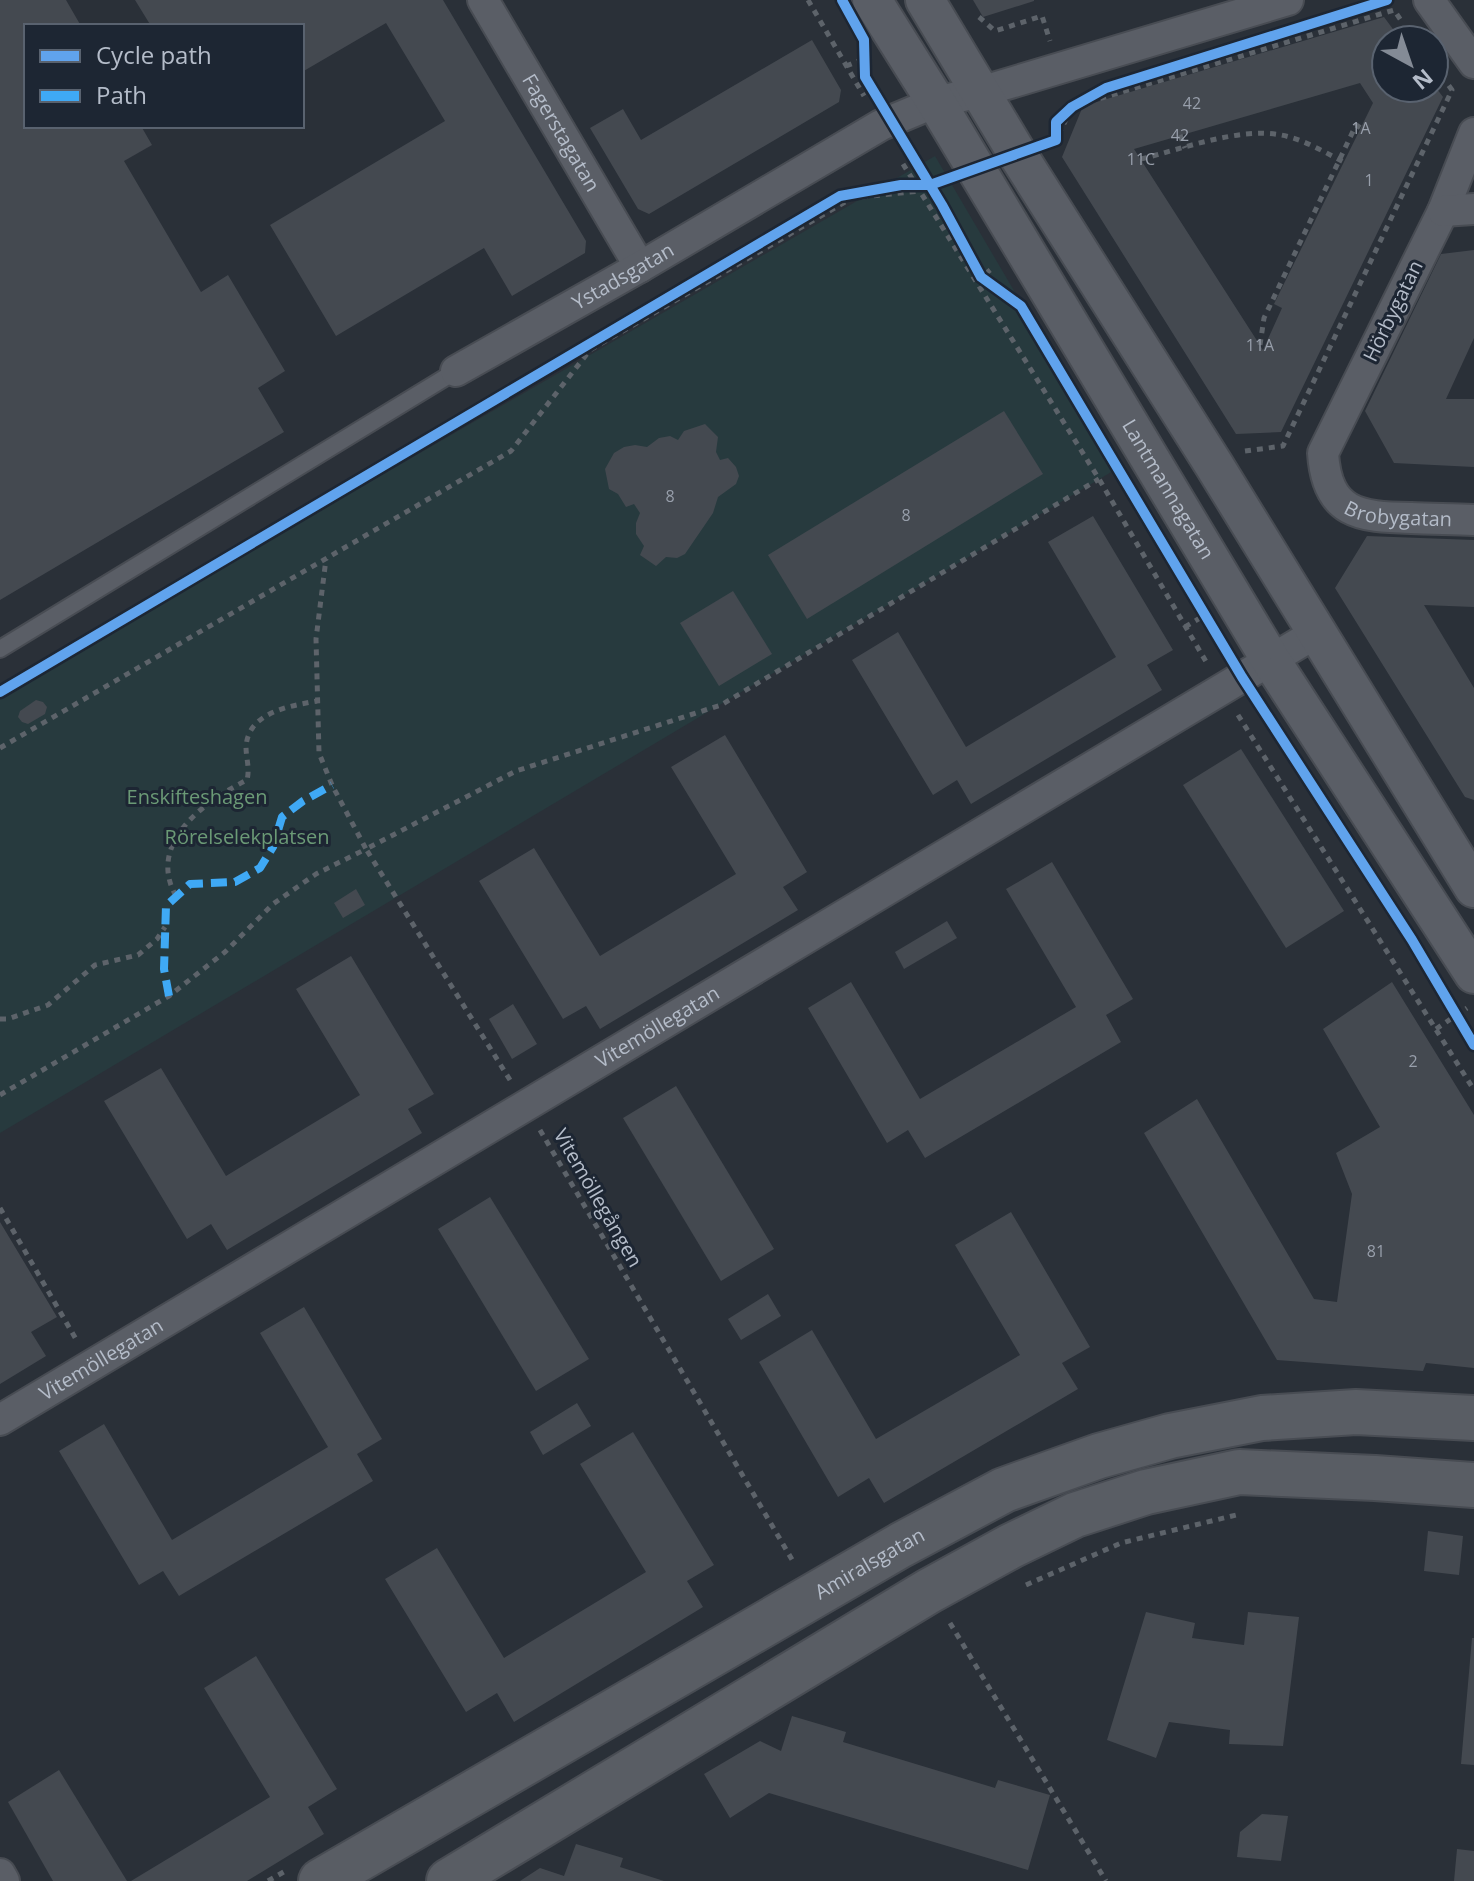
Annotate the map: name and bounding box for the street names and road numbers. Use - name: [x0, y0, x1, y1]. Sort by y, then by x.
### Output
- street label: Fagerstagatan: [516, 69, 607, 196]
- street label: Ystadsgatan: [567, 236, 679, 316]
- street label: Hörbygatan: [1356, 256, 1429, 366]
- street label: Lantmannagatan: [1116, 414, 1221, 564]
- street label: Brobygatan: [1340, 494, 1452, 532]
- street label: Vitemöllegatan: [590, 979, 724, 1074]
- street label: Vitemöllegången: [548, 1124, 649, 1272]
- street label: Vitemöllegatan: [34, 1312, 168, 1406]
- street label: Amiralsgatan: [810, 1521, 929, 1605]

